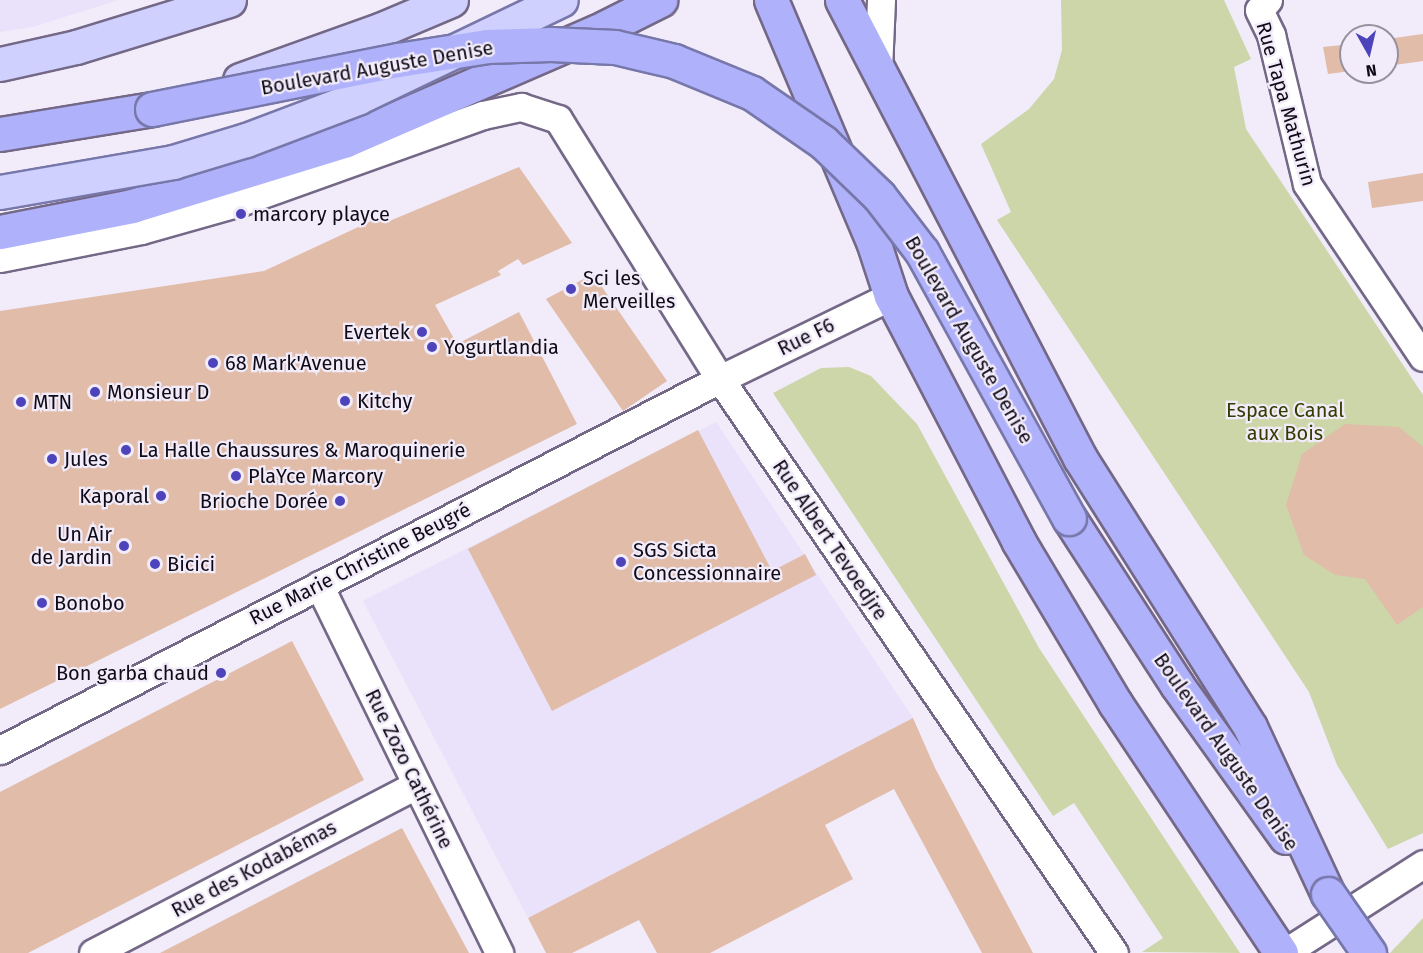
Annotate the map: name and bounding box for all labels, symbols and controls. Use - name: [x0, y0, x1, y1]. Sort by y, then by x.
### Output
- street label: Rue Tapa Mathurin: [1251, 19, 1321, 189]
- north arrow: [1339, 24, 1399, 84]
- street label: Boulevard Auguste Denise: [259, 36, 495, 100]
- text: N: [1365, 60, 1378, 80]
- place label: marcory playce: [253, 202, 390, 226]
- marker: marcory playce: [234, 207, 248, 221]
- street label: Boulevard Auguste Denise: [900, 232, 1038, 448]
- place label: Sci les Merveilles: [583, 266, 675, 313]
- marker: Sci les Merveilles: [564, 282, 578, 296]
- street label: Rue F6: [774, 313, 838, 361]
- place label: Evertek: [343, 320, 410, 344]
- marker: Evertek: [415, 325, 429, 339]
- place label: Yogurtlandia: [444, 335, 559, 359]
- marker: Yogurtlandia: [425, 340, 439, 354]
- place label: 68 Mark'Avenue: [225, 351, 367, 375]
- marker: 68 Mark'Avenue: [206, 356, 220, 370]
- place label: Monsieur D: [107, 380, 209, 404]
- marker: Monsieur D: [88, 385, 102, 399]
- place label: Kitchy: [357, 389, 412, 413]
- place label: MTN: [33, 390, 72, 414]
- marker: Kitchy: [338, 394, 352, 408]
- marker: MTN: [14, 395, 28, 409]
- park label: Espace Canal aux Bois: [1226, 398, 1344, 445]
- place label: La Halle Chaussures & Maroquinerie: [138, 438, 465, 462]
- marker: La Halle Chaussures & Maroquinerie: [119, 443, 133, 457]
- place label: Jules: [64, 447, 108, 471]
- marker: Jules: [45, 452, 59, 466]
- street label: Rue Albert Tevoedjre: [767, 455, 893, 625]
- place label: PlaYce Marcory: [248, 464, 383, 488]
- marker: PlaYce Marcory: [229, 469, 243, 483]
- place label: Kaporal: [79, 484, 149, 508]
- marker: Kaporal: [154, 489, 168, 503]
- place label: Brioche Dorée: [200, 489, 328, 513]
- marker: Brioche Dorée: [333, 494, 347, 508]
- street label: Rue Marie Christine Beugré: [245, 498, 475, 630]
- place label: Un Air de Jardin: [30, 522, 112, 569]
- place label: SGS Sicta Concessionnaire: [633, 538, 781, 585]
- marker: Un Air de Jardin: [117, 539, 131, 553]
- place label: Bicici: [167, 552, 215, 576]
- marker: SGS Sicta Concessionnaire: [614, 555, 628, 569]
- marker: Bicici: [148, 557, 162, 571]
- place label: Bonobo: [54, 591, 125, 615]
- marker: Bonobo: [35, 596, 49, 610]
- street label: Boulevard Auguste Denise: [1149, 649, 1303, 855]
- place label: Bon garba chaud: [56, 661, 209, 685]
- marker: Bon garba chaud: [214, 666, 228, 680]
- street label: Rue Zozo Cathérine: [360, 685, 458, 853]
- street label: Rue des Kodabémas: [167, 815, 341, 923]

